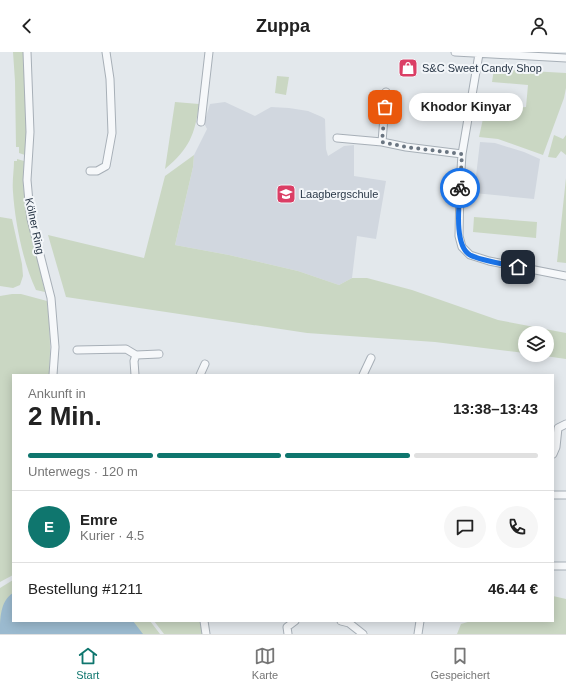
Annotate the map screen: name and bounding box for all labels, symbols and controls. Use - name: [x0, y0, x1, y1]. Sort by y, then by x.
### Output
- icon: back: [16, 15, 38, 37]
- icon: person: [528, 15, 550, 37]
- text: Zuppa: [256, 16, 310, 36]
- shop icon: S&C Sweet Candy Shop: [397, 57, 419, 79]
- place label: S&C Sweet Candy Shop: [422, 62, 542, 74]
- pin: [368, 90, 402, 124]
- callout: Khodor Kinyar: [409, 93, 523, 121]
- icon: bag: [374, 96, 396, 118]
- text: Khodor Kinyar: [421, 99, 511, 114]
- courier: [440, 168, 480, 208]
- icon: bike: [449, 177, 471, 199]
- school or university icon: Laagbergschule: [275, 183, 297, 205]
- place label: Laagbergschule: [300, 188, 378, 200]
- street label: Kölner Ring: [23, 197, 47, 255]
- pin: [501, 250, 535, 284]
- icon: home: [507, 256, 529, 278]
- map controls: [518, 326, 554, 362]
- button: layers: [518, 326, 554, 362]
- text: Ankunft in: [28, 386, 86, 401]
- text: 13:38–13:43: [453, 400, 538, 417]
- text: 2 Min.: [28, 401, 102, 431]
- text: Unterwegs · 120 m: [28, 464, 138, 479]
- button: chat: [444, 506, 486, 548]
- button: phone: [496, 506, 538, 548]
- text: Emre: [80, 511, 118, 528]
- text: E: [44, 518, 54, 535]
- text: Kurier · 4.5: [80, 528, 144, 543]
- text: Bestellung #1211: [28, 580, 143, 597]
- text: 46.44 €: [488, 580, 538, 597]
- tab: Start: [76, 645, 99, 681]
- tab: Karte: [252, 645, 278, 681]
- tab: Gespeichert: [430, 645, 490, 681]

